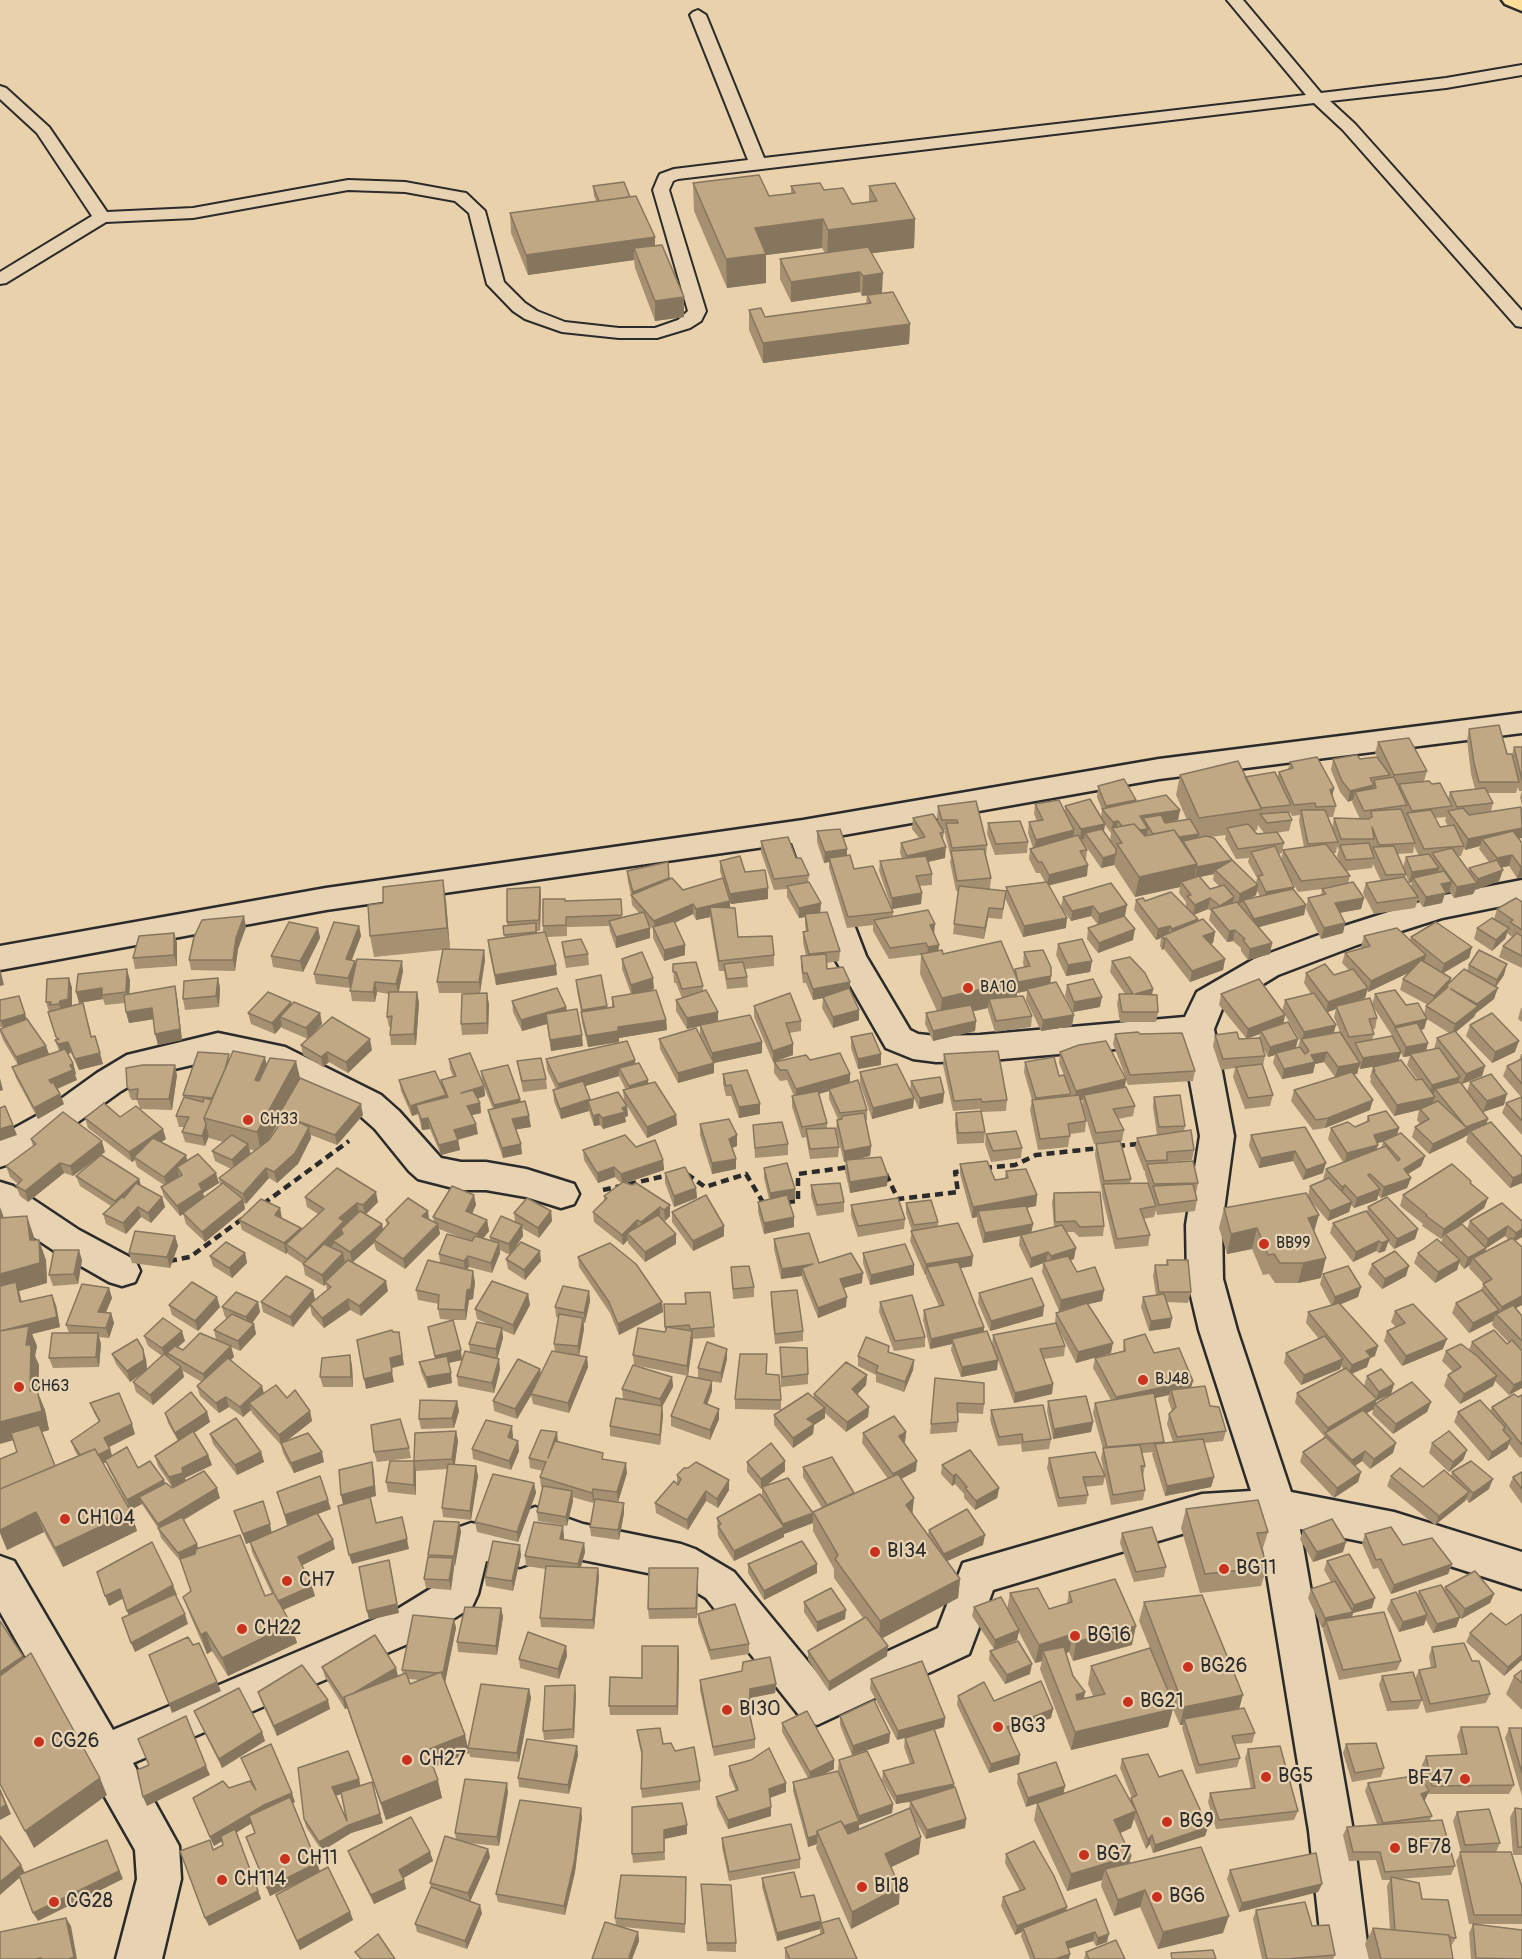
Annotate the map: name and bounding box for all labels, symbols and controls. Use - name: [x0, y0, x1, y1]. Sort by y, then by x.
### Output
- place label: BA10: [980, 978, 1017, 998]
- marker: BA10: [961, 981, 975, 995]
- place label: CH33: [260, 1110, 298, 1130]
- marker: CH33: [241, 1113, 255, 1127]
- place label: BB99: [1276, 1234, 1311, 1254]
- marker: BB99: [1257, 1237, 1271, 1251]
- place label: BJ48: [1155, 1370, 1189, 1390]
- marker: BJ48: [1136, 1373, 1150, 1387]
- place label: CH63: [31, 1377, 69, 1397]
- marker: CH63: [12, 1380, 26, 1394]
- place label: CH104: [77, 1507, 135, 1531]
- marker: CH104: [58, 1512, 72, 1526]
- place label: BI34: [887, 1540, 927, 1564]
- marker: BI34: [868, 1545, 882, 1559]
- place label: BG11: [1236, 1557, 1276, 1581]
- marker: BG11: [1217, 1562, 1231, 1576]
- place label: CH7: [299, 1569, 335, 1593]
- marker: CH7: [280, 1574, 294, 1588]
- place label: CH22: [254, 1617, 301, 1641]
- marker: CH22: [235, 1622, 249, 1636]
- place label: BG16: [1087, 1624, 1131, 1648]
- marker: BG16: [1068, 1629, 1082, 1643]
- place label: BG26: [1200, 1655, 1247, 1679]
- marker: BG26: [1181, 1660, 1195, 1674]
- place label: BG21: [1140, 1690, 1184, 1714]
- marker: BG21: [1121, 1695, 1135, 1709]
- place label: BI30: [739, 1698, 781, 1722]
- marker: BI30: [720, 1703, 734, 1717]
- place label: BG3: [1010, 1715, 1046, 1739]
- marker: BG3: [991, 1720, 1005, 1734]
- place label: CG26: [51, 1730, 99, 1754]
- marker: CG26: [32, 1735, 46, 1749]
- place label: CH27: [419, 1748, 466, 1772]
- marker: CH27: [400, 1753, 414, 1767]
- place label: BG5: [1278, 1765, 1313, 1789]
- place label: BF47: [1407, 1767, 1453, 1791]
- marker: BG5: [1259, 1770, 1273, 1784]
- marker: BF47: [1458, 1772, 1472, 1786]
- place label: BG9: [1179, 1810, 1214, 1834]
- marker: BG9: [1160, 1815, 1174, 1829]
- place label: BF78: [1407, 1836, 1451, 1860]
- marker: BF78: [1388, 1841, 1402, 1855]
- place label: BG7: [1096, 1843, 1131, 1867]
- place label: CH11: [297, 1847, 338, 1871]
- marker: BG7: [1077, 1848, 1091, 1862]
- marker: CH11: [278, 1852, 292, 1866]
- place label: CH114: [234, 1868, 286, 1892]
- marker: CH114: [215, 1873, 229, 1887]
- place label: BI18: [874, 1875, 909, 1899]
- marker: BI18: [855, 1880, 869, 1894]
- place label: BG6: [1169, 1885, 1205, 1909]
- place label: CG28: [66, 1890, 113, 1914]
- marker: BG6: [1150, 1890, 1164, 1904]
- marker: CG28: [47, 1895, 61, 1909]

